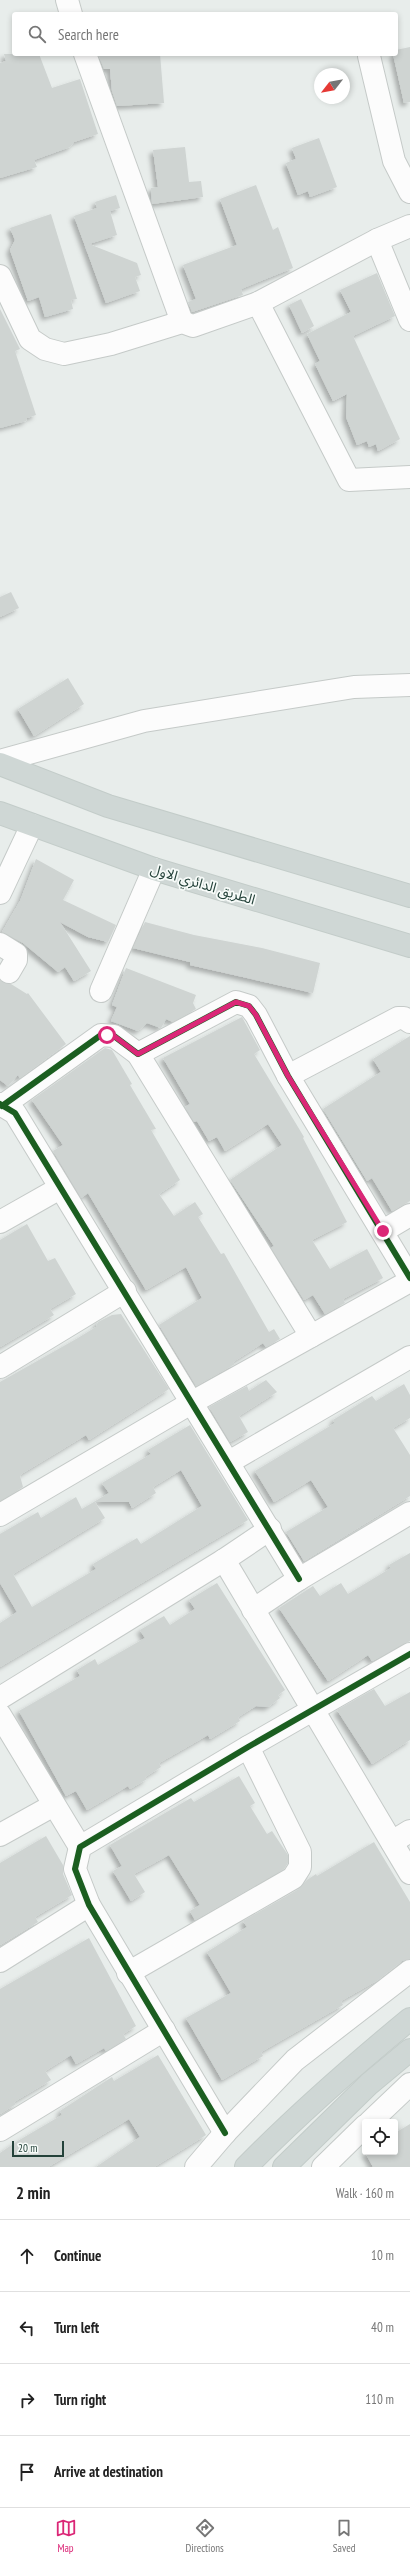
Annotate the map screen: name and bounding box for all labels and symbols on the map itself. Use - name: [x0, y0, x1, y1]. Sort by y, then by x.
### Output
- north arrow: [314, 68, 350, 104]
- street label: الطريق الدائري الاول: [148, 860, 258, 911]
- route start: [98, 1026, 116, 1044]
- route end: [374, 1222, 392, 1240]
- scale bar: [12, 2139, 64, 2158]

